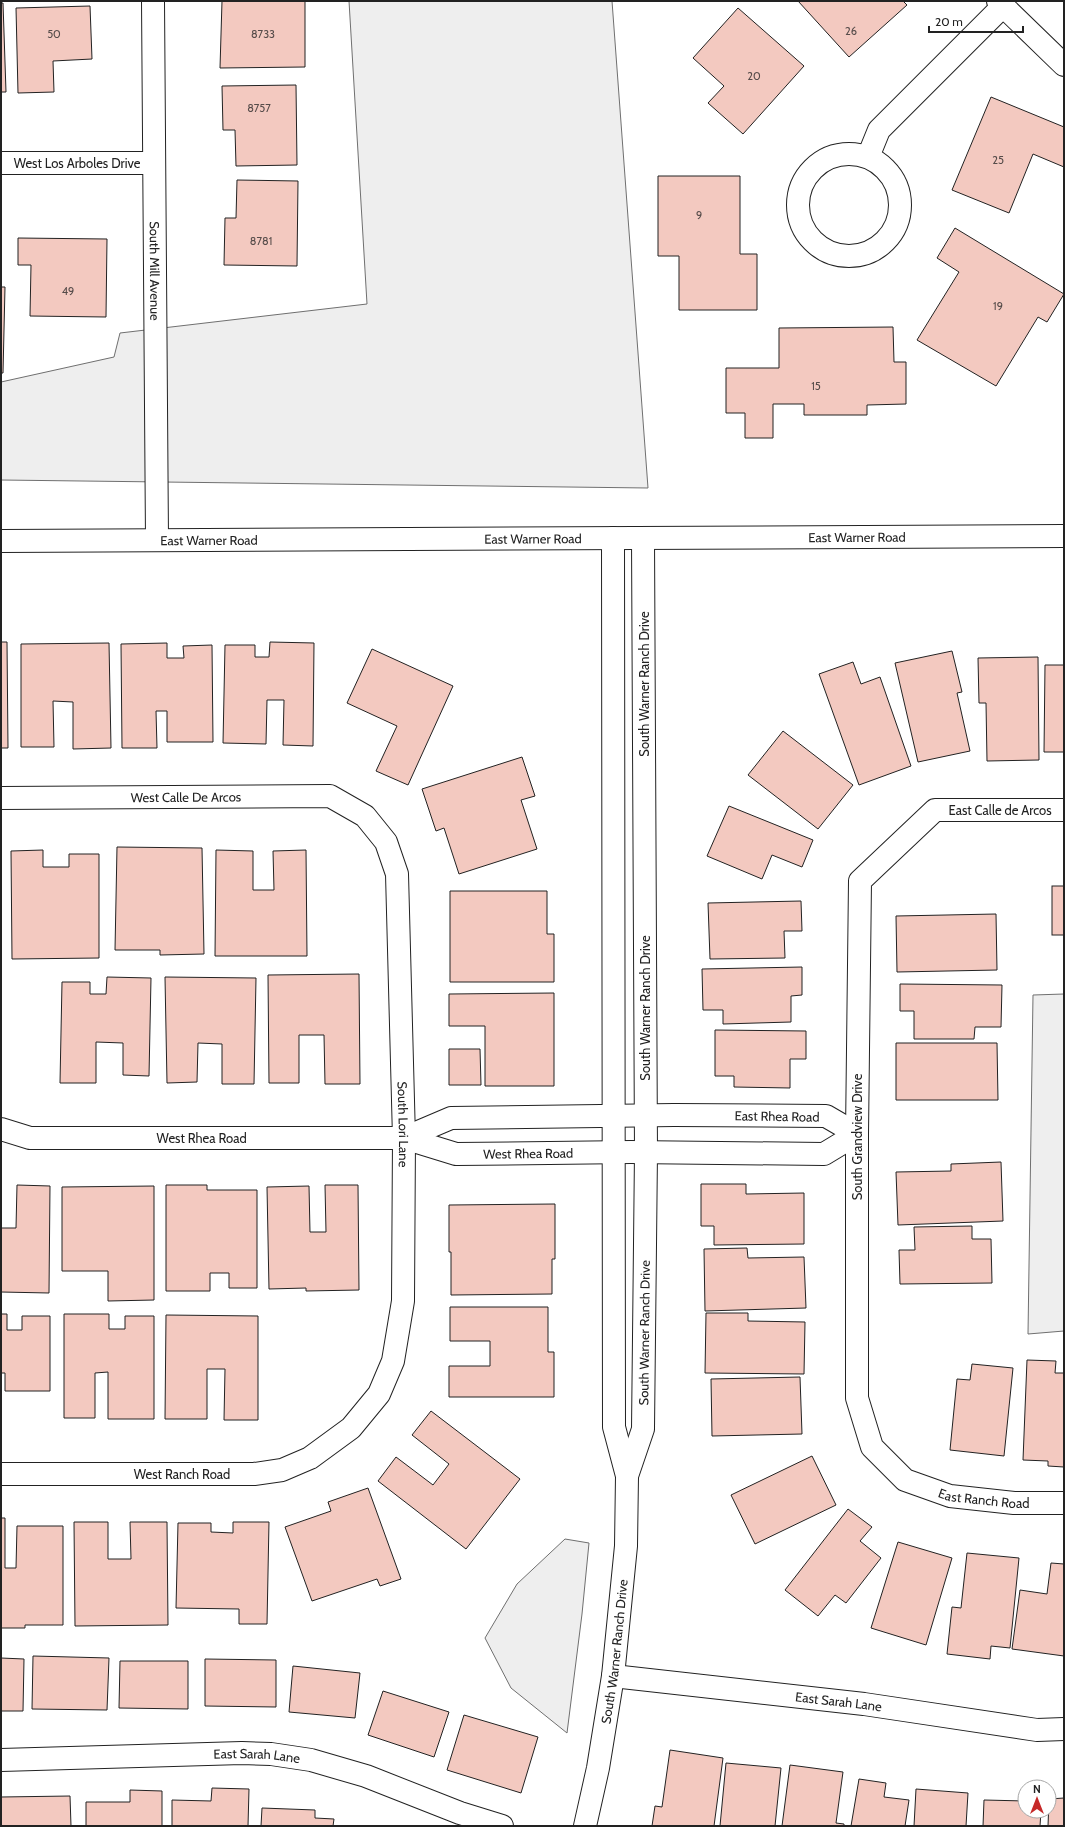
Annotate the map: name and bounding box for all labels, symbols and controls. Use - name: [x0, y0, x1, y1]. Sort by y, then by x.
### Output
- scale bar: [929, 8, 1023, 34]
- text: 20 m: [935, 14, 963, 29]
- house number: 26: [845, 24, 857, 38]
- house number: 50: [47, 27, 61, 41]
- house number: 8733: [251, 27, 275, 41]
- house number: 20: [747, 69, 761, 83]
- house number: 8757: [247, 101, 271, 115]
- house number: 25: [992, 153, 1004, 167]
- street label: West Los Arboles Drive: [14, 155, 141, 171]
- house number: 9: [696, 208, 702, 222]
- street label: South Mill Avenue: [147, 221, 163, 321]
- house number: 8781: [250, 234, 272, 248]
- house number: 49: [62, 284, 74, 298]
- house number: 19: [993, 299, 1003, 313]
- house number: 15: [811, 379, 821, 393]
- street label: East Warner Road: [808, 529, 906, 545]
- street label: East Warner Road: [484, 530, 582, 547]
- street label: East Warner Road: [160, 532, 258, 548]
- street label: South Warner Ranch Drive: [636, 611, 652, 757]
- street label: West Calle De Arcos: [131, 789, 242, 805]
- street label: East Calle de Arcos: [948, 802, 1052, 818]
- street label: South Warner Ranch Drive: [637, 935, 653, 1081]
- street label: South Grandview Drive: [849, 1073, 865, 1200]
- street label: South Lori Lane: [395, 1081, 412, 1168]
- street label: East Rhea Road: [734, 1107, 820, 1125]
- street label: West Rhea Road: [157, 1130, 247, 1146]
- street label: West Rhea Road: [483, 1145, 573, 1162]
- street label: South Warner Ranch Drive: [635, 1260, 653, 1405]
- street label: West Ranch Road: [134, 1466, 230, 1482]
- street label: East Ranch Road: [936, 1485, 1029, 1511]
- street label: South Warner Ranch Drive: [597, 1578, 631, 1725]
- street label: East Sarah Lane: [794, 1688, 883, 1715]
- street label: East Sarah Lane: [213, 1745, 302, 1766]
- north arrow: [1017, 1779, 1057, 1819]
- text: N: [1033, 1782, 1041, 1796]

